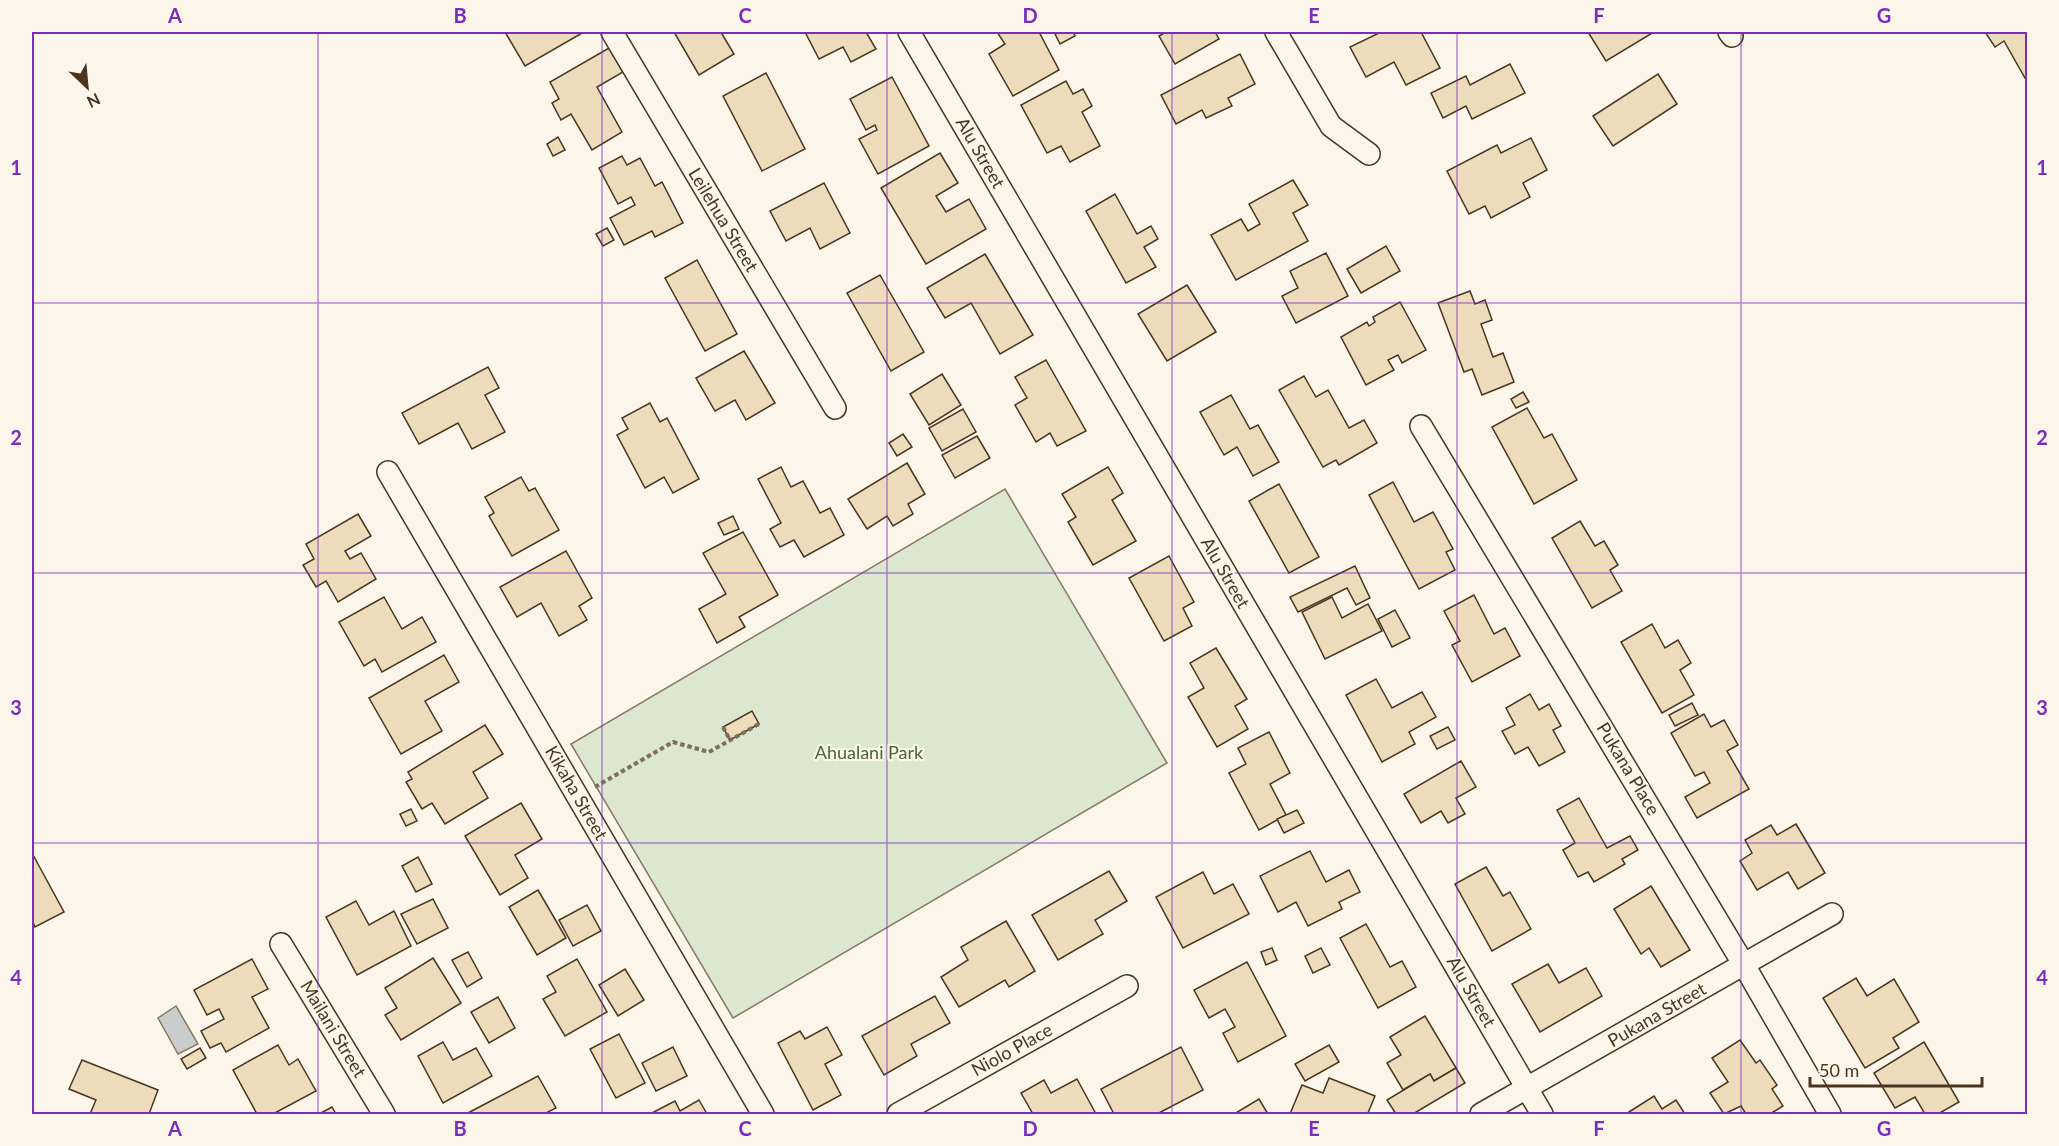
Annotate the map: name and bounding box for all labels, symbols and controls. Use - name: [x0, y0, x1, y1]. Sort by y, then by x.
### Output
- text: A: [167, 3, 182, 27]
- text: B: [453, 3, 467, 27]
- text: C: [738, 3, 752, 27]
- text: D: [1022, 3, 1038, 27]
- text: E: [1308, 3, 1320, 27]
- text: F: [1593, 3, 1605, 27]
- text: G: [1877, 3, 1891, 27]
- north arrow: [57, 57, 117, 117]
- text: N: [84, 90, 103, 112]
- street label: Alu Street: [952, 113, 1010, 192]
- text: 1: [10, 155, 22, 179]
- text: 1: [2036, 155, 2048, 179]
- street label: Leilehua Street: [684, 164, 764, 276]
- text: 2: [10, 425, 22, 449]
- text: 2: [2036, 425, 2048, 449]
- street label: Alu Street: [1197, 533, 1255, 612]
- text: 3: [10, 695, 22, 719]
- text: 3: [2036, 695, 2048, 719]
- street label: Pukana Place: [1593, 718, 1665, 819]
- street label: Kikaha Street: [541, 741, 613, 844]
- park label: Ahualani Park: [815, 741, 924, 763]
- street label: Alu Street: [1443, 952, 1501, 1031]
- text: 4: [10, 965, 22, 989]
- text: 4: [2036, 965, 2048, 989]
- street label: Mailani Street: [296, 976, 372, 1081]
- street label: Pukana Street: [1603, 977, 1710, 1051]
- street label: Niolo Place: [967, 1018, 1056, 1080]
- scale bar: [1810, 1050, 1982, 1088]
- text: 50 m: [1819, 1059, 1859, 1081]
- text: A: [167, 1116, 182, 1140]
- text: B: [453, 1116, 467, 1140]
- text: C: [738, 1116, 752, 1140]
- text: D: [1022, 1116, 1038, 1140]
- text: E: [1308, 1116, 1320, 1140]
- text: F: [1593, 1116, 1605, 1140]
- text: G: [1877, 1116, 1891, 1140]

